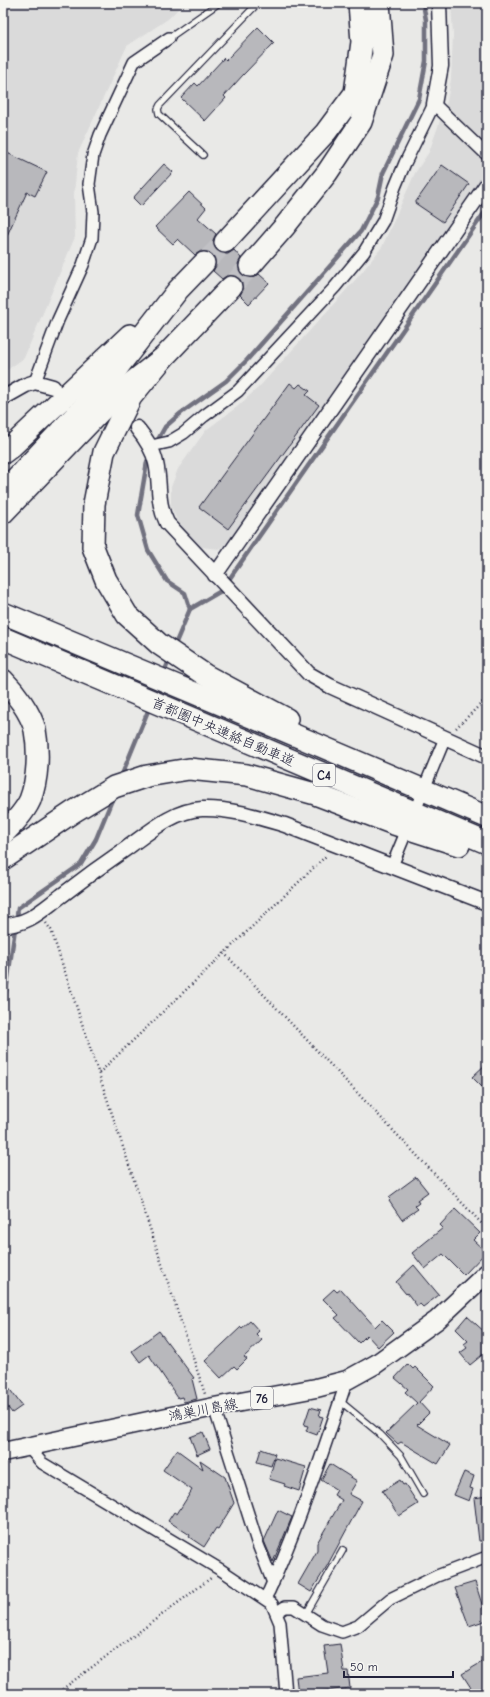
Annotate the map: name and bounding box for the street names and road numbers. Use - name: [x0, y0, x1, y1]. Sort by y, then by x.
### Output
- street label: 首都圏中央連絡自動車道: [149, 694, 297, 770]
- road number: C4: [313, 764, 335, 786]
- road number: 76: [251, 1387, 273, 1409]
- street label: 鴻巣川島線: [167, 1395, 239, 1425]

